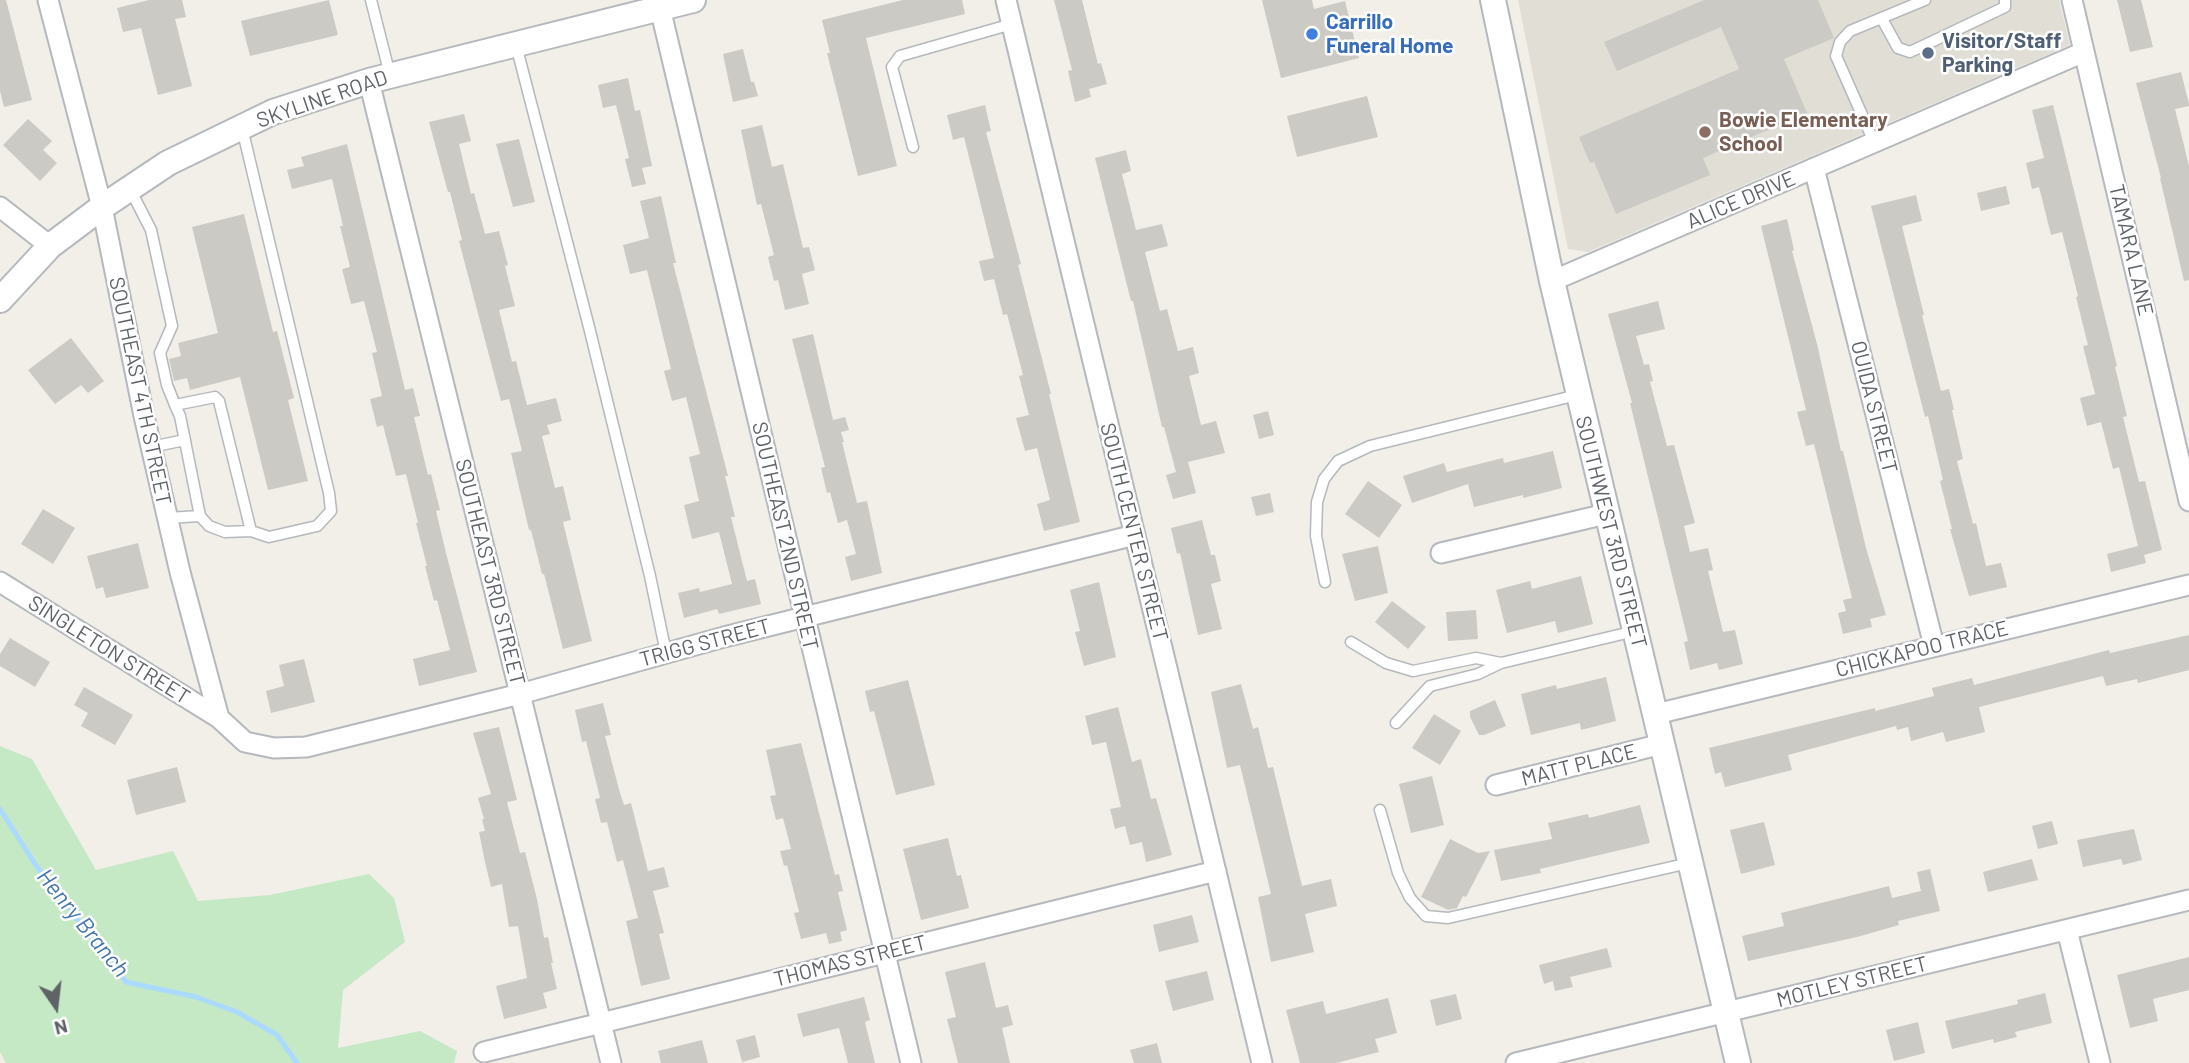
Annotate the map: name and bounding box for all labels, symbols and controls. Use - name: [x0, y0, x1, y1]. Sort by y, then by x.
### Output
- place label: Carrillo Funeral Home: [1326, 9, 1453, 59]
- marker: Carrillo Funeral Home: [1304, 26, 1320, 42]
- place label: Visitor/Staff Parking: [1942, 28, 2061, 78]
- marker: Visitor/Staff Parking: [1920, 45, 1936, 61]
- street label: SKYLINE ROAD: [253, 65, 391, 133]
- place label: Bowie Elementary School: [1719, 107, 1888, 157]
- marker: Bowie Elementary School: [1697, 124, 1713, 140]
- street label: ALICE DRIVE: [1683, 166, 1799, 234]
- street label: TAMARA LANE: [2104, 182, 2158, 318]
- street label: SOUTHEAST 4TH STREET: [103, 275, 177, 507]
- street label: OUIDA STREET: [1845, 338, 1903, 476]
- street label: SOUTHWEST 3RD STREET: [1570, 413, 1652, 651]
- street label: SOUTHEAST 2ND STREET: [746, 419, 824, 653]
- street label: SOUTH CENTER STREET: [1095, 420, 1173, 644]
- street label: SOUTHEAST 3RD STREET: [450, 456, 530, 688]
- street label: SINGLETON STREET: [24, 590, 194, 710]
- street label: TRIGG STREET: [637, 613, 773, 673]
- street label: CHICKAPOO TRACE: [1833, 615, 2011, 683]
- street label: MATT PLACE: [1519, 739, 1639, 791]
- water label: Henry Branch: [31, 863, 135, 983]
- street label: THOMAS STREET: [771, 930, 929, 992]
- street label: MOTLEY STREET: [1774, 951, 1930, 1013]
- north arrow: [21, 972, 91, 1042]
- text: N: [52, 1015, 70, 1041]

